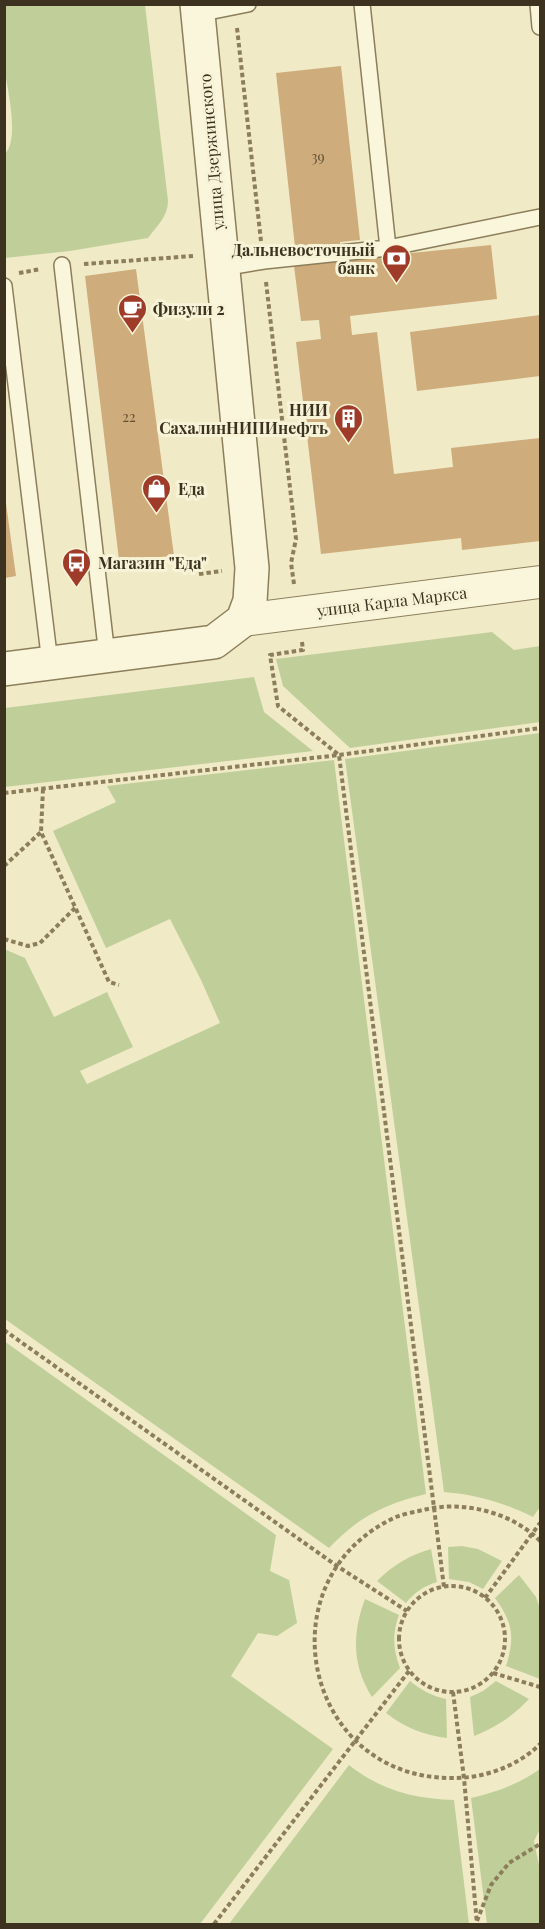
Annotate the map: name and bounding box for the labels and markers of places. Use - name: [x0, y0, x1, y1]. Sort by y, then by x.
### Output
- place label: Дальневосточный банк: [232, 239, 376, 278]
- bank icon: Дальневосточный банк: [380, 242, 412, 284]
- cafe icon: Физули 2: [116, 292, 148, 334]
- place label: Физули 2: [153, 298, 225, 319]
- place label: НИИ СахалинНИПИнефть: [159, 399, 328, 438]
- building icon: НИИ СахалинНИПИнефть: [333, 402, 365, 444]
- shop icon: Еда: [141, 472, 173, 514]
- place label: Еда: [178, 478, 206, 499]
- bus stop icon: Магазин "Еда": [61, 546, 93, 588]
- place label: Магазин "Еда": [98, 552, 207, 573]

